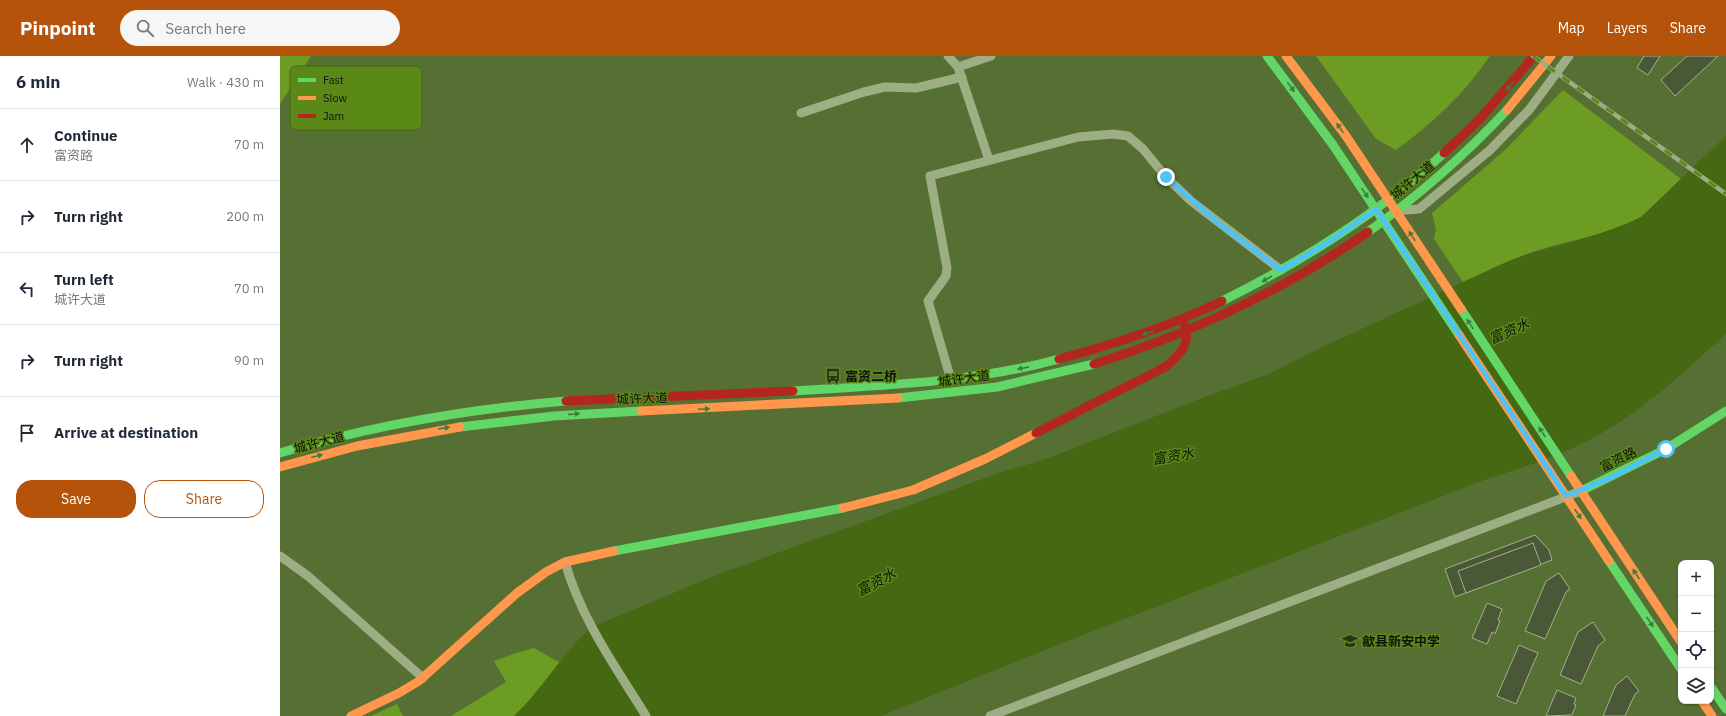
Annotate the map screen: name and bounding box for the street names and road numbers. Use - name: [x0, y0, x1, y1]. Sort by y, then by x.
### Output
- street label: 城许大道: [1387, 157, 1438, 203]
- street label: 城许大道: [937, 366, 991, 391]
- street label: 城许大道: [616, 389, 668, 408]
- street label: 城许大道: [292, 428, 346, 457]
- street label: 富资路: [1597, 443, 1639, 476]

